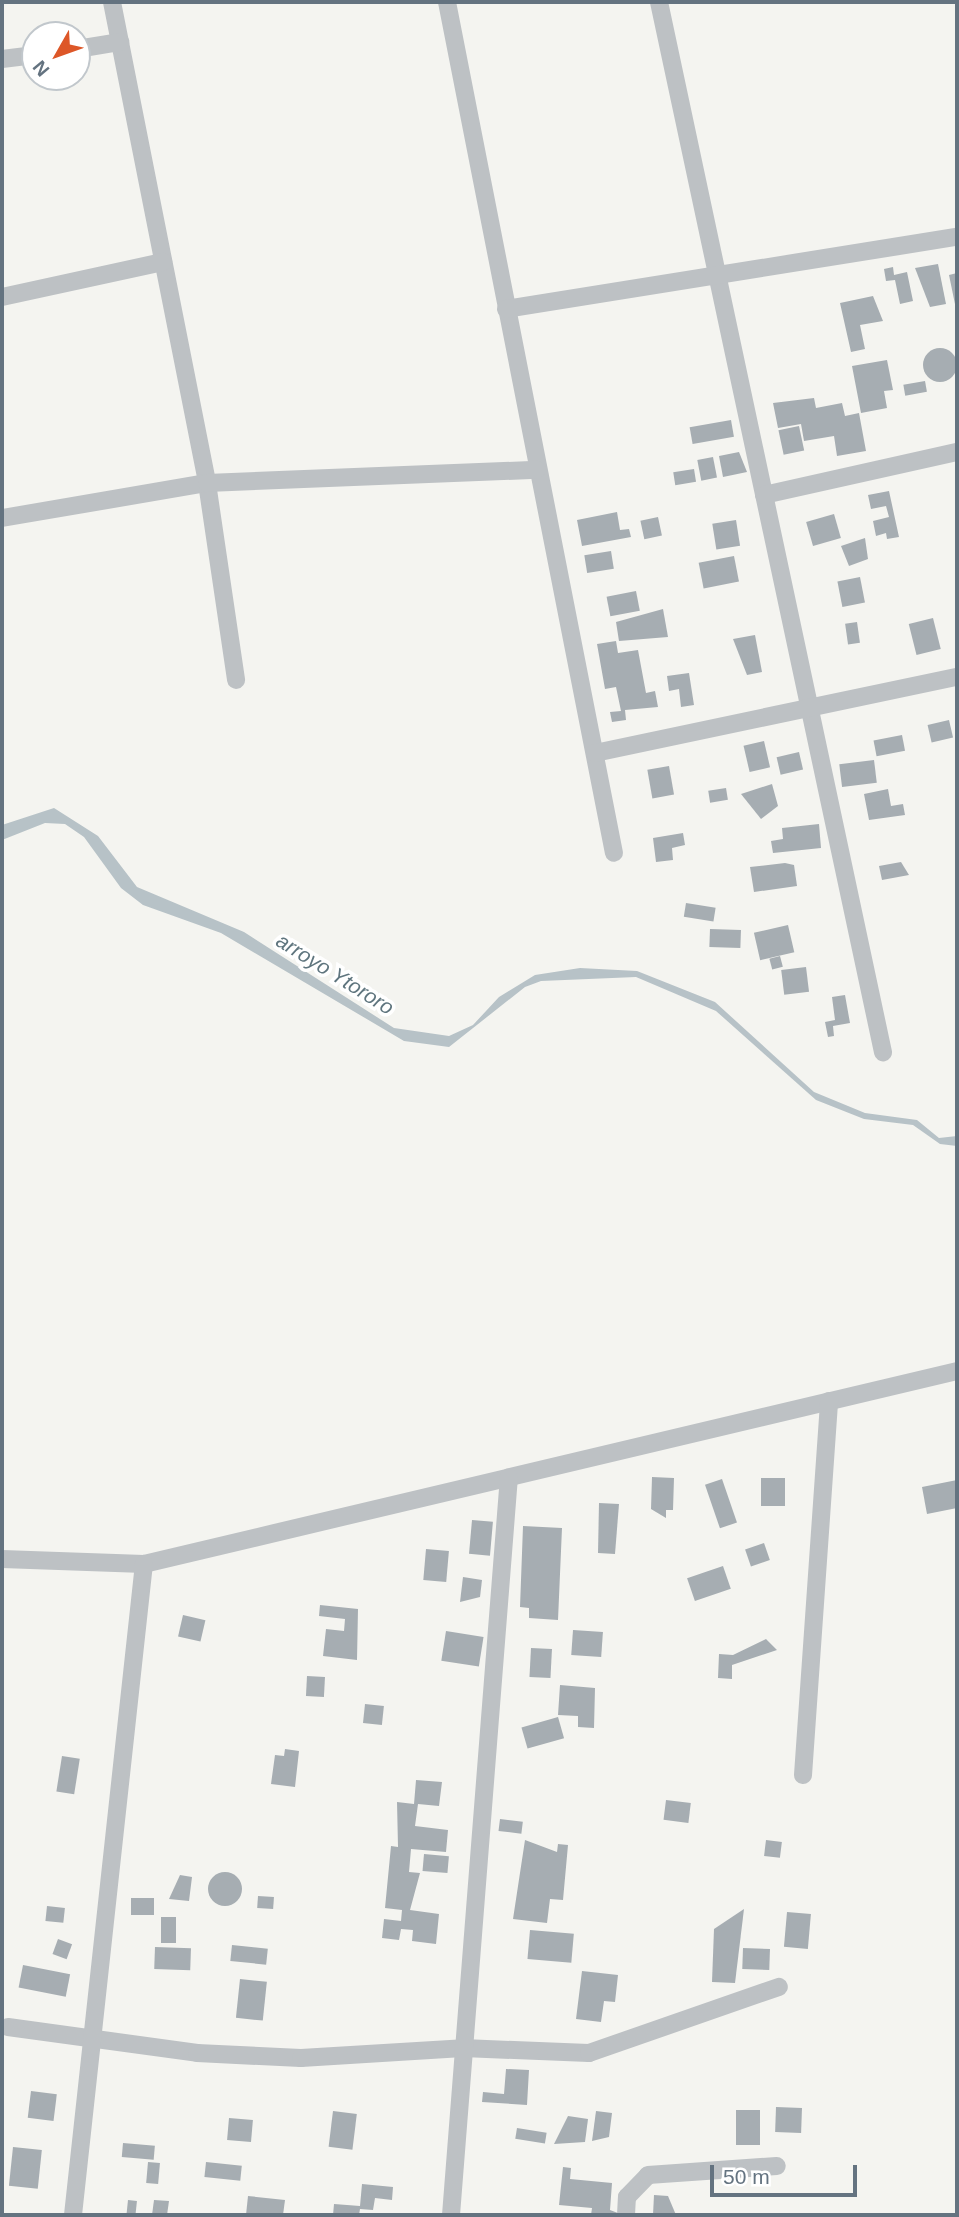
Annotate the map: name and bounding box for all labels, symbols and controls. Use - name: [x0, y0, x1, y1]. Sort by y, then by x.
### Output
- north arrow: [21, 21, 91, 91]
- text: N: [29, 57, 54, 81]
- water label: arroyo Ytororo: [271, 928, 399, 1020]
- scale bar: [714, 2150, 861, 2194]
- text: 50 m: [723, 2165, 770, 2188]

